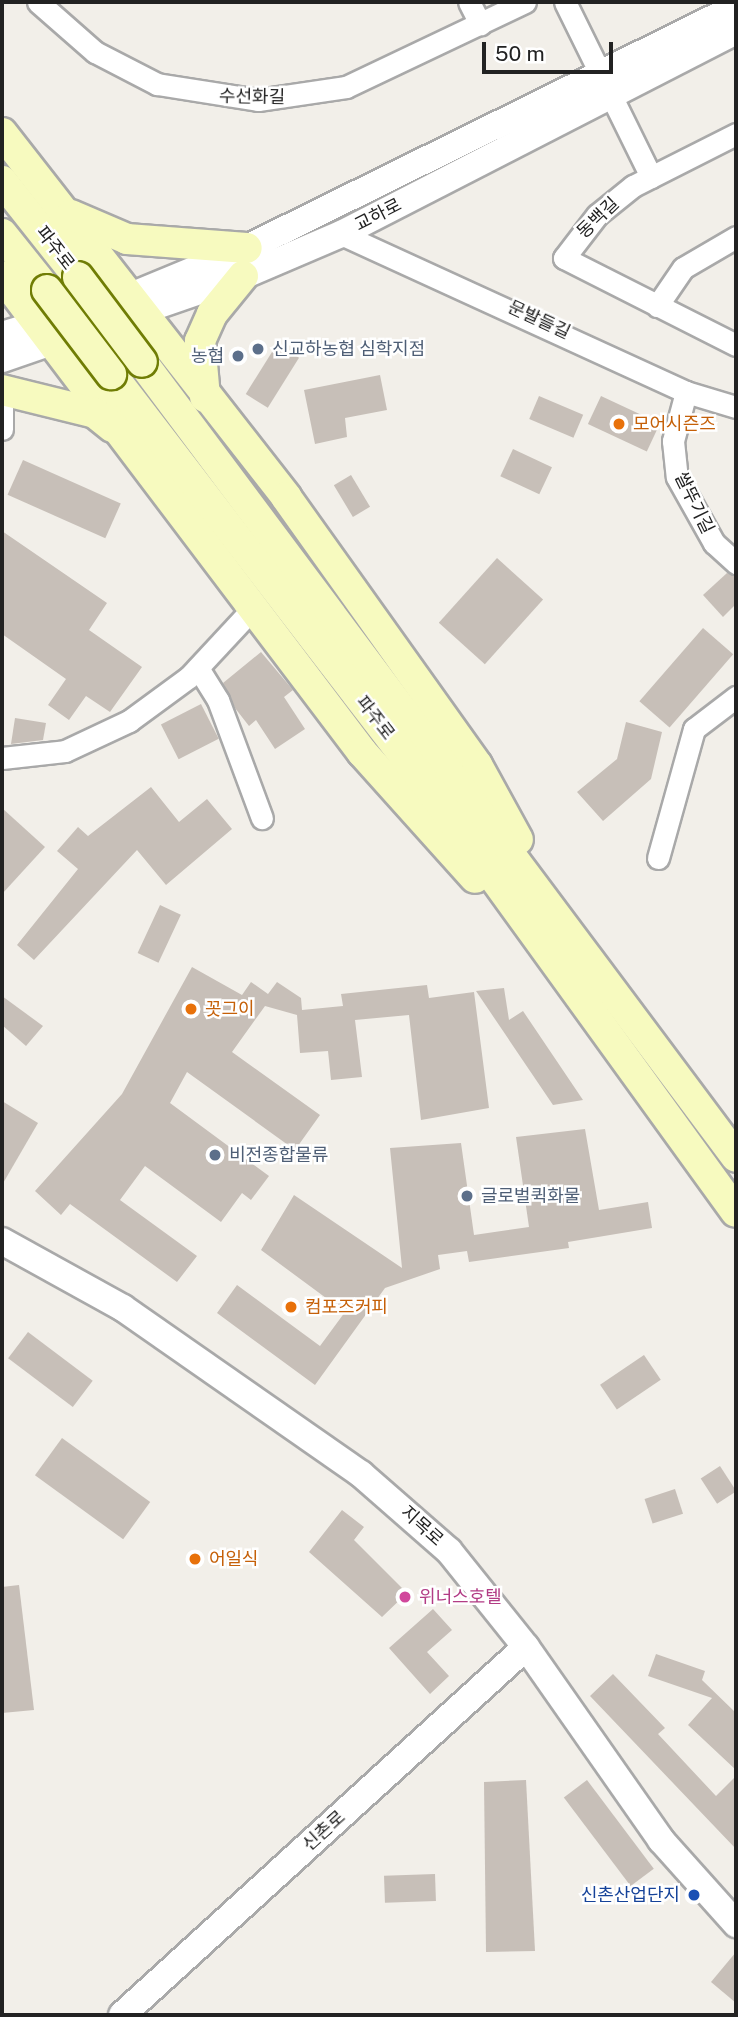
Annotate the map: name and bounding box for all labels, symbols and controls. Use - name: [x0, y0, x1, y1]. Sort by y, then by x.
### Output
- scale bar: [486, 28, 617, 72]
- text: 50 m: [495, 41, 545, 66]
- street label: 수선화길: [219, 86, 285, 108]
- street label: 동백길: [573, 193, 623, 243]
- street label: 교하로: [351, 194, 405, 236]
- street label: 파주로: [31, 222, 79, 274]
- street label: 문발들길: [504, 296, 574, 344]
- place label: 신교하농협 심학지점: [272, 338, 425, 360]
- marker: 신교하농협 심학지점: [250, 341, 266, 357]
- place label: 농협: [191, 345, 224, 367]
- marker: 농협: [230, 348, 246, 364]
- place label: 모어시즌즈: [633, 413, 716, 435]
- marker: 모어시즌즈: [611, 416, 627, 432]
- street label: 쌀뚜기길: [670, 468, 718, 538]
- street label: 파주로: [351, 692, 399, 744]
- place label: 꼿그이: [205, 998, 255, 1020]
- marker: 꼿그이: [183, 1001, 199, 1017]
- place label: 비전종합물류: [229, 1144, 328, 1166]
- marker: 비전종합물류: [207, 1147, 223, 1163]
- place label: 글로벌퀵화물: [481, 1185, 580, 1207]
- marker: 글로벌퀵화물: [459, 1188, 475, 1204]
- place label: 컴포즈커피: [305, 1296, 388, 1318]
- marker: 컴포즈커피: [283, 1299, 299, 1315]
- street label: 지목로: [396, 1501, 448, 1551]
- place label: 어일식: [209, 1548, 259, 1570]
- marker: 어일식: [187, 1551, 203, 1567]
- place label: 위너스호텔: [419, 1586, 502, 1608]
- marker: 위너스호텔: [397, 1589, 413, 1605]
- street label: 신촌로: [298, 1806, 350, 1856]
- place label: 신촌산업단지: [581, 1884, 680, 1906]
- marker: 신촌산업단지: [686, 1887, 702, 1903]

